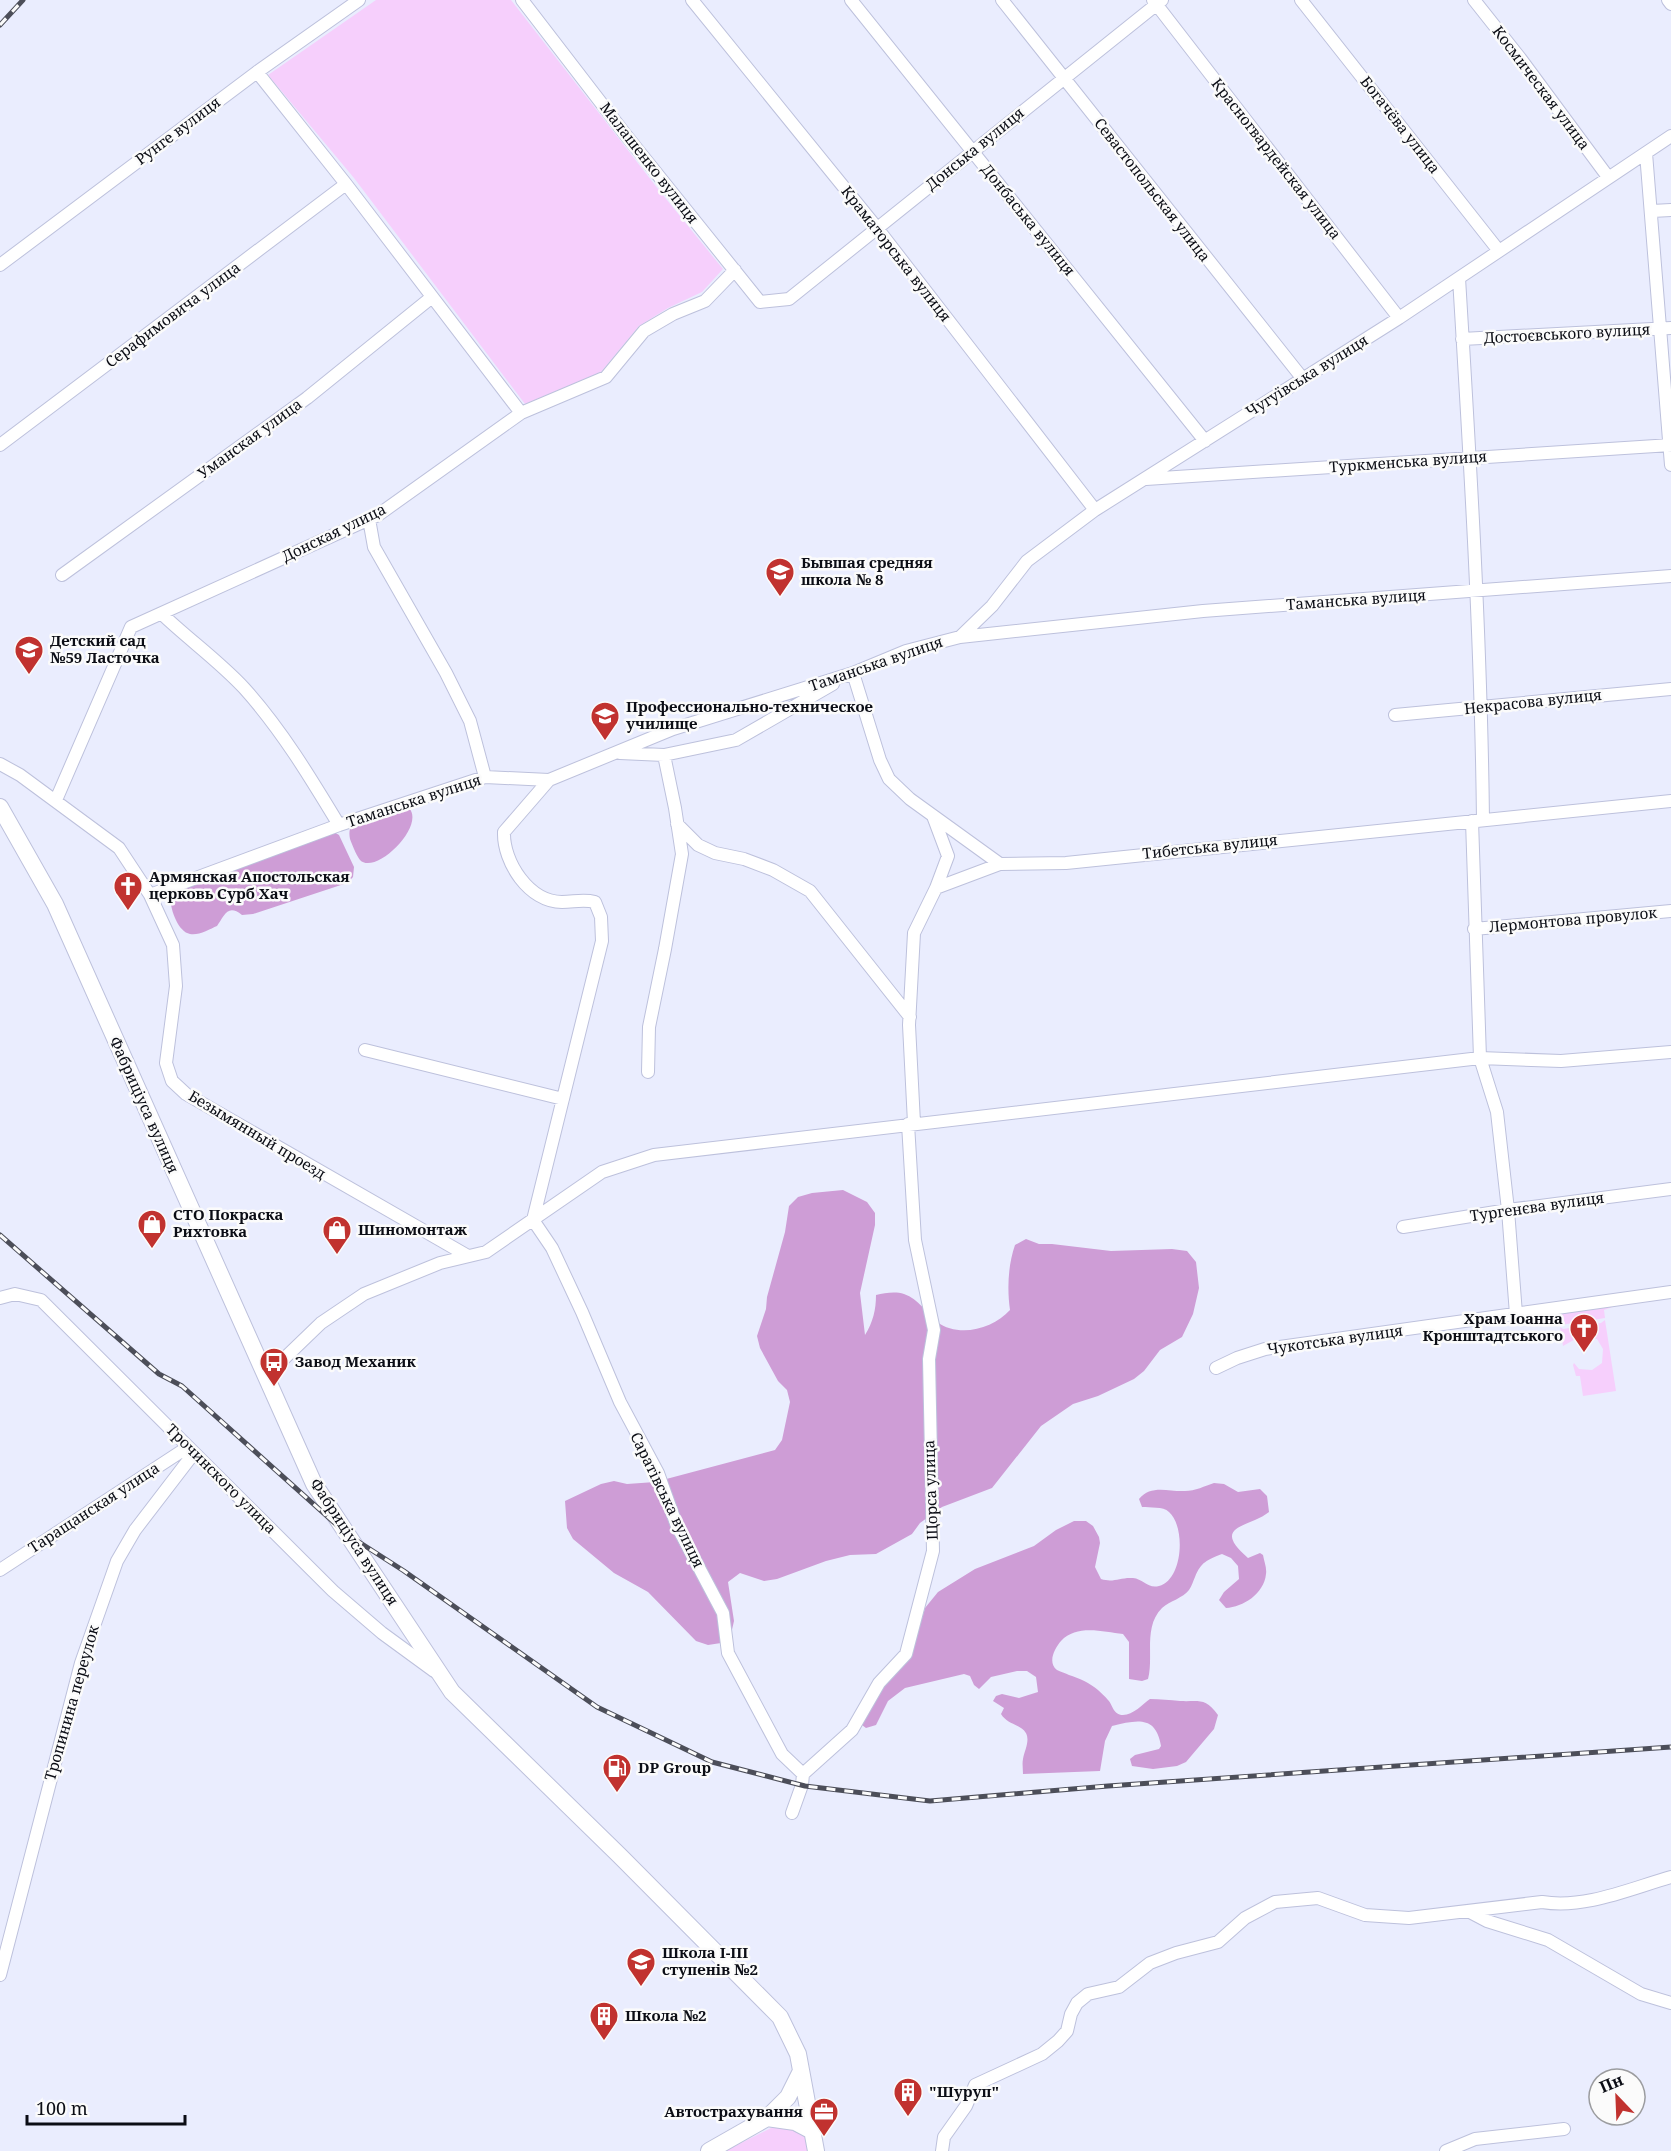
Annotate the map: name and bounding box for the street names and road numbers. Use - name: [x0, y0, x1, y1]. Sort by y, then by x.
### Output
- street label: Космическая улица: [1489, 21, 1595, 153]
- street label: Богачёва улица: [1356, 72, 1445, 177]
- street label: Красногвардейская улица: [1208, 74, 1346, 243]
- street label: Рунге вулиця: [131, 92, 224, 169]
- street label: Малашенко вулиця: [596, 98, 704, 227]
- street label: Донська вулиця: [921, 102, 1028, 194]
- street label: Севастопольская улица: [1090, 113, 1215, 265]
- street label: Донбаська вулиця: [977, 159, 1080, 279]
- street label: Краматорська вулиця: [837, 181, 956, 325]
- street label: Серафимовича улица: [101, 257, 244, 372]
- street label: Достоєвського вулиця: [1483, 319, 1651, 347]
- street label: Чугуївська вулиця: [1242, 329, 1371, 421]
- street label: Уманская улица: [193, 394, 306, 483]
- street label: Туркменська вулиця: [1328, 446, 1488, 476]
- street label: Донская улица: [278, 498, 389, 566]
- street label: Таманська вулиця: [1285, 584, 1427, 614]
- street label: Таманська вулиця: [806, 631, 945, 695]
- street label: Некрасова вулиця: [1463, 684, 1603, 718]
- street label: Таманська вулиця: [344, 769, 483, 831]
- street label: Тибетська вулиця: [1141, 829, 1278, 863]
- street label: Лермонтова провулок: [1488, 902, 1658, 936]
- street label: Фабриціуса вулиця: [106, 1033, 184, 1176]
- street label: Безымянный проезд: [185, 1085, 330, 1183]
- street label: Тургенєва вулиця: [1468, 1187, 1605, 1225]
- street label: Чукотська вулиця: [1266, 1320, 1404, 1358]
- street label: Трочинского улица: [162, 1419, 281, 1538]
- street label: Саратівська вулиця: [626, 1428, 709, 1571]
- street label: Щорса улица: [918, 1439, 942, 1541]
- street label: Таращанская улица: [24, 1457, 163, 1557]
- street label: Фабриціуса вулиця: [306, 1474, 404, 1609]
- street label: Тропинина переулок: [39, 1622, 103, 1783]

